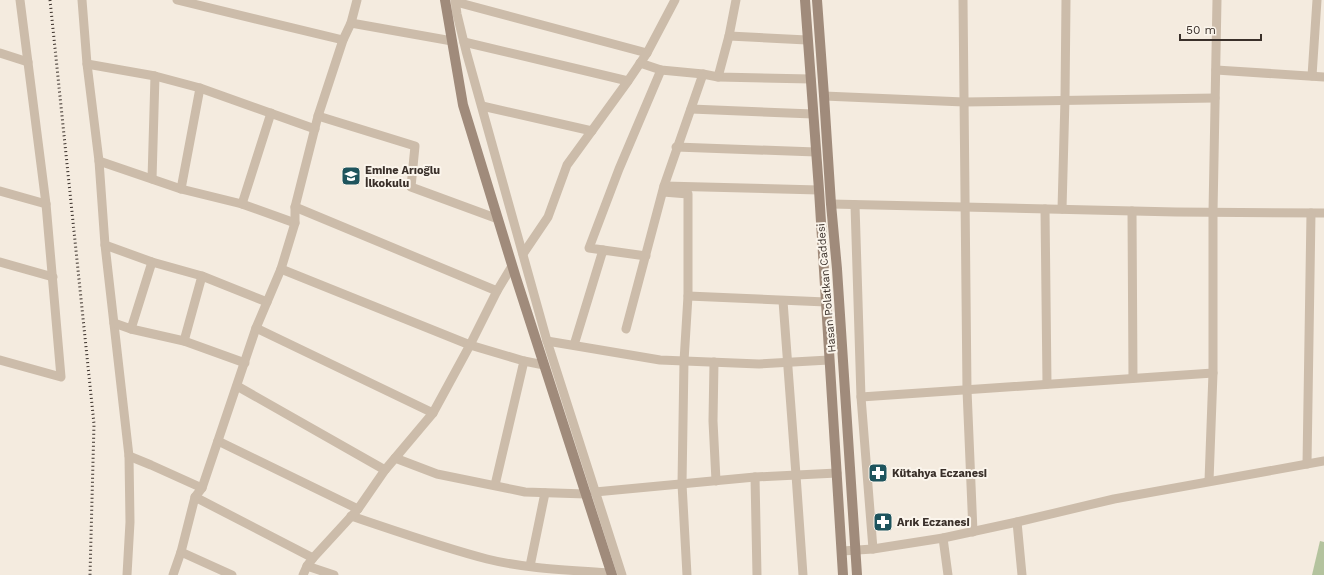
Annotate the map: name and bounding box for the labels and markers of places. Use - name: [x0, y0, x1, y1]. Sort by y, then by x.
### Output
- place label: Emine Arıoğlu İlkokulu: [365, 164, 440, 190]
- school or university icon: Emine Arıoğlu İlkokulu: [340, 165, 362, 187]
- pharmacy icon: Kütahya Eczanesi: [867, 462, 889, 484]
- place label: Kütahya Eczanesi: [892, 467, 987, 480]
- pharmacy icon: Arık Eczanesi: [872, 511, 894, 533]
- place label: Arık Eczanesi: [897, 516, 970, 529]

